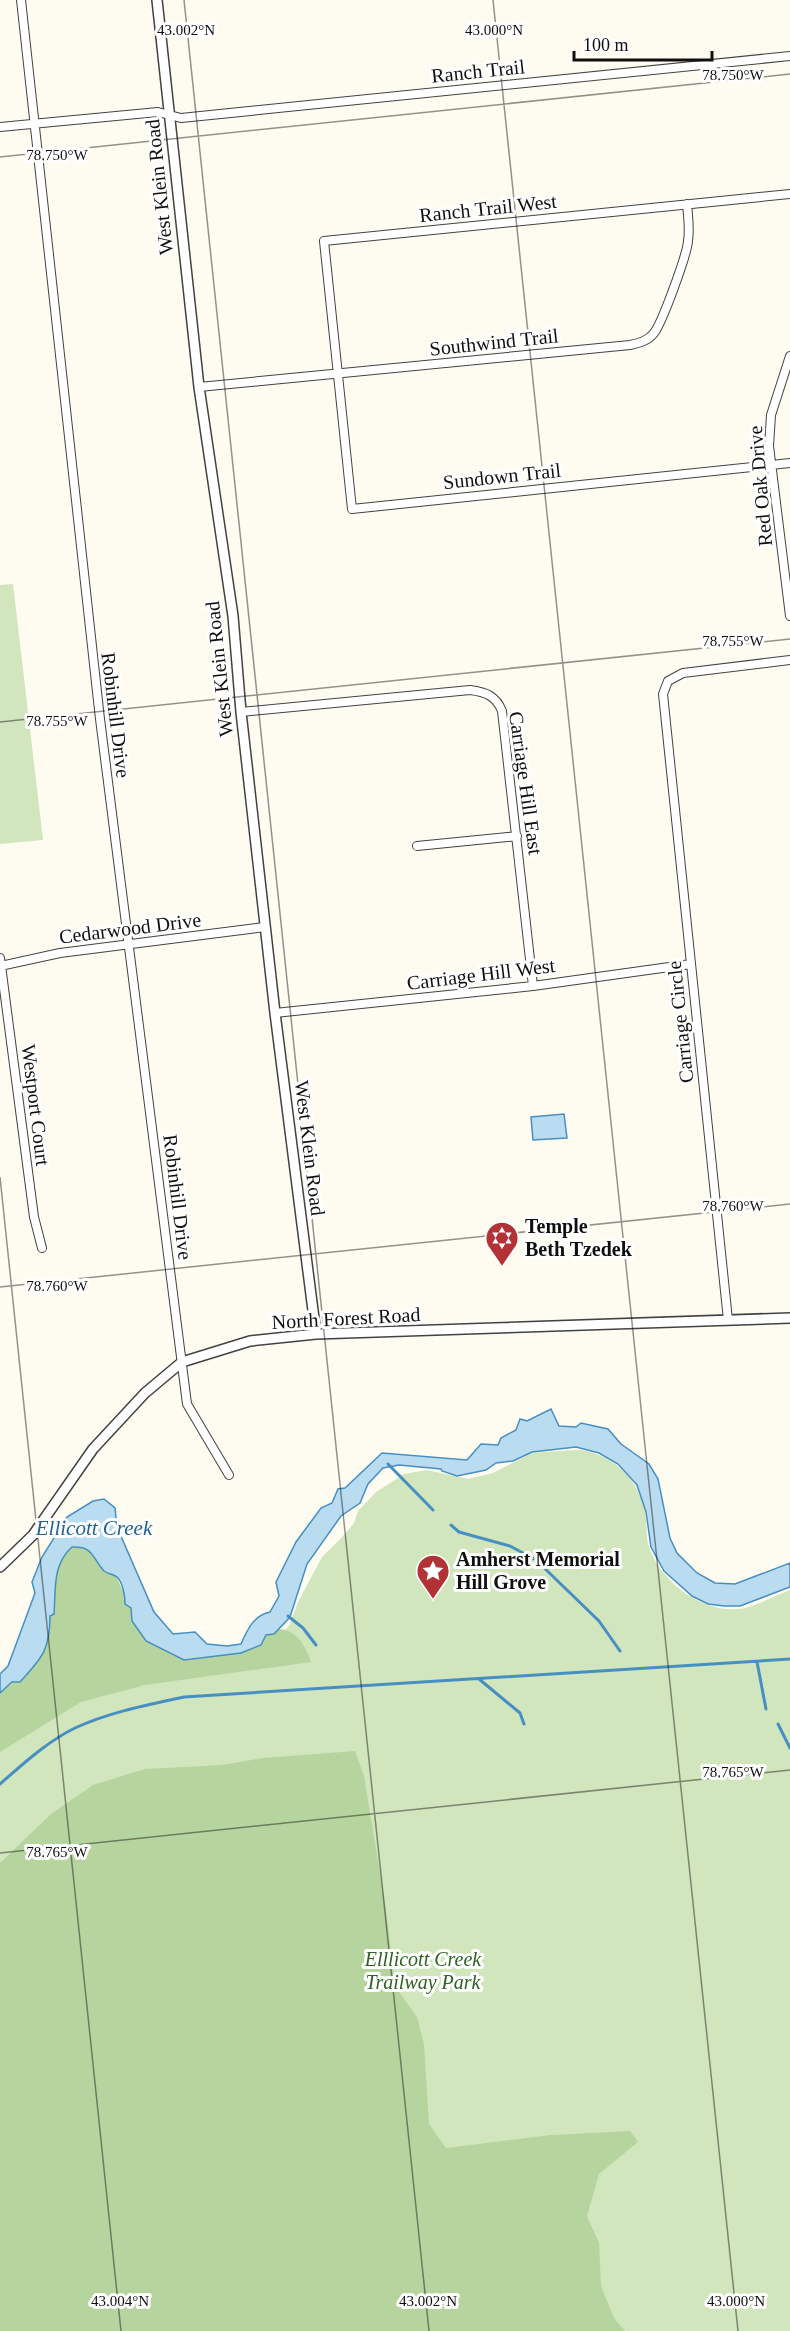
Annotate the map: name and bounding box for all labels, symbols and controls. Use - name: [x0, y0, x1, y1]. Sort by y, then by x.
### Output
- text: 43.002°N: [157, 22, 215, 38]
- text: 43.000°N: [465, 22, 523, 38]
- scale bar: [574, 24, 712, 62]
- text: 100 m: [583, 35, 629, 55]
- street label: Ranch Trail: [430, 55, 526, 87]
- text: 78.750°W: [702, 67, 765, 83]
- street label: West Klein Road: [141, 118, 177, 256]
- text: 78.750°W: [26, 147, 89, 163]
- street label: Ranch Trail West: [418, 190, 558, 226]
- street label: Southwind Trail: [428, 324, 560, 360]
- street label: Red Oak Drive: [744, 425, 776, 547]
- street label: Sundown Trail: [442, 459, 562, 493]
- street label: West Klein Road: [201, 600, 237, 738]
- text: 78.755°W: [702, 633, 765, 649]
- street label: Robinhill Drive: [97, 651, 135, 779]
- street label: Carriage Hill East: [504, 710, 547, 857]
- text: 78.755°W: [26, 713, 89, 729]
- street label: Cedarwood Drive: [58, 908, 202, 948]
- street label: Carriage Hill West: [406, 954, 557, 995]
- street label: Carriage Circle: [663, 960, 698, 1084]
- street label: Westport Court: [17, 1043, 54, 1168]
- street label: West Klein Road: [291, 1079, 329, 1217]
- street label: Robinhill Drive: [159, 1133, 197, 1261]
- text: 78.760°W: [702, 1198, 765, 1214]
- place label: Temple Beth Tzedek: [525, 1215, 633, 1260]
- synagogue icon: Temple Beth Tzedek: [484, 1220, 520, 1267]
- text: 78.760°W: [26, 1278, 89, 1294]
- street label: North Forest Road: [271, 1303, 421, 1333]
- water label: Ellicott Creek: [35, 1516, 153, 1540]
- place label: Amherst Memorial Hill Grove: [456, 1548, 620, 1593]
- place icon: Amherst Memorial Hill Grove: [415, 1553, 451, 1600]
- text: 78.765°W: [702, 1764, 765, 1780]
- text: 78.765°W: [26, 1844, 89, 1860]
- park label: Elllicott Creek Trailway Park: [364, 1948, 482, 1994]
- text: 43.004°N: [91, 2293, 149, 2309]
- text: 43.002°N: [399, 2293, 457, 2309]
- text: 43.000°N: [707, 2293, 765, 2309]

